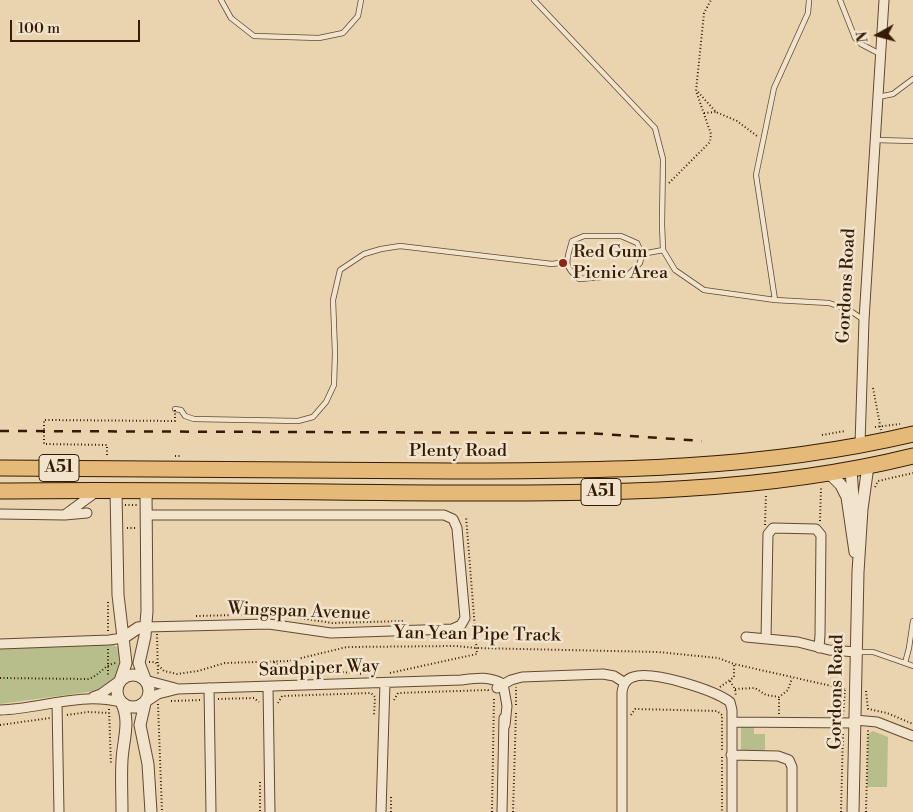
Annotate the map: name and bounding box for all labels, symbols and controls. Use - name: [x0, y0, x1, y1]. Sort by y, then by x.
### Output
- scale bar: [12, 10, 142, 42]
- north arrow: [853, 10, 903, 60]
- text: 100 m: [18, 19, 60, 38]
- text: N: [854, 30, 873, 43]
- street label: Gordons Road: [833, 228, 861, 344]
- place label: Red Gum Picnic Area: [573, 242, 668, 284]
- marker: Red Gum Picnic Area: [557, 257, 569, 269]
- street label: Plenty Road: [409, 441, 507, 463]
- road number: A51: [39, 454, 79, 482]
- road number: A51: [581, 478, 621, 506]
- street label: Wingspan Avenue: [227, 599, 371, 625]
- street label: Yan Yean Pipe Track: [394, 623, 560, 647]
- street label: Gordons Road: [825, 634, 849, 750]
- street label: Sandpiper Way: [258, 656, 380, 682]

